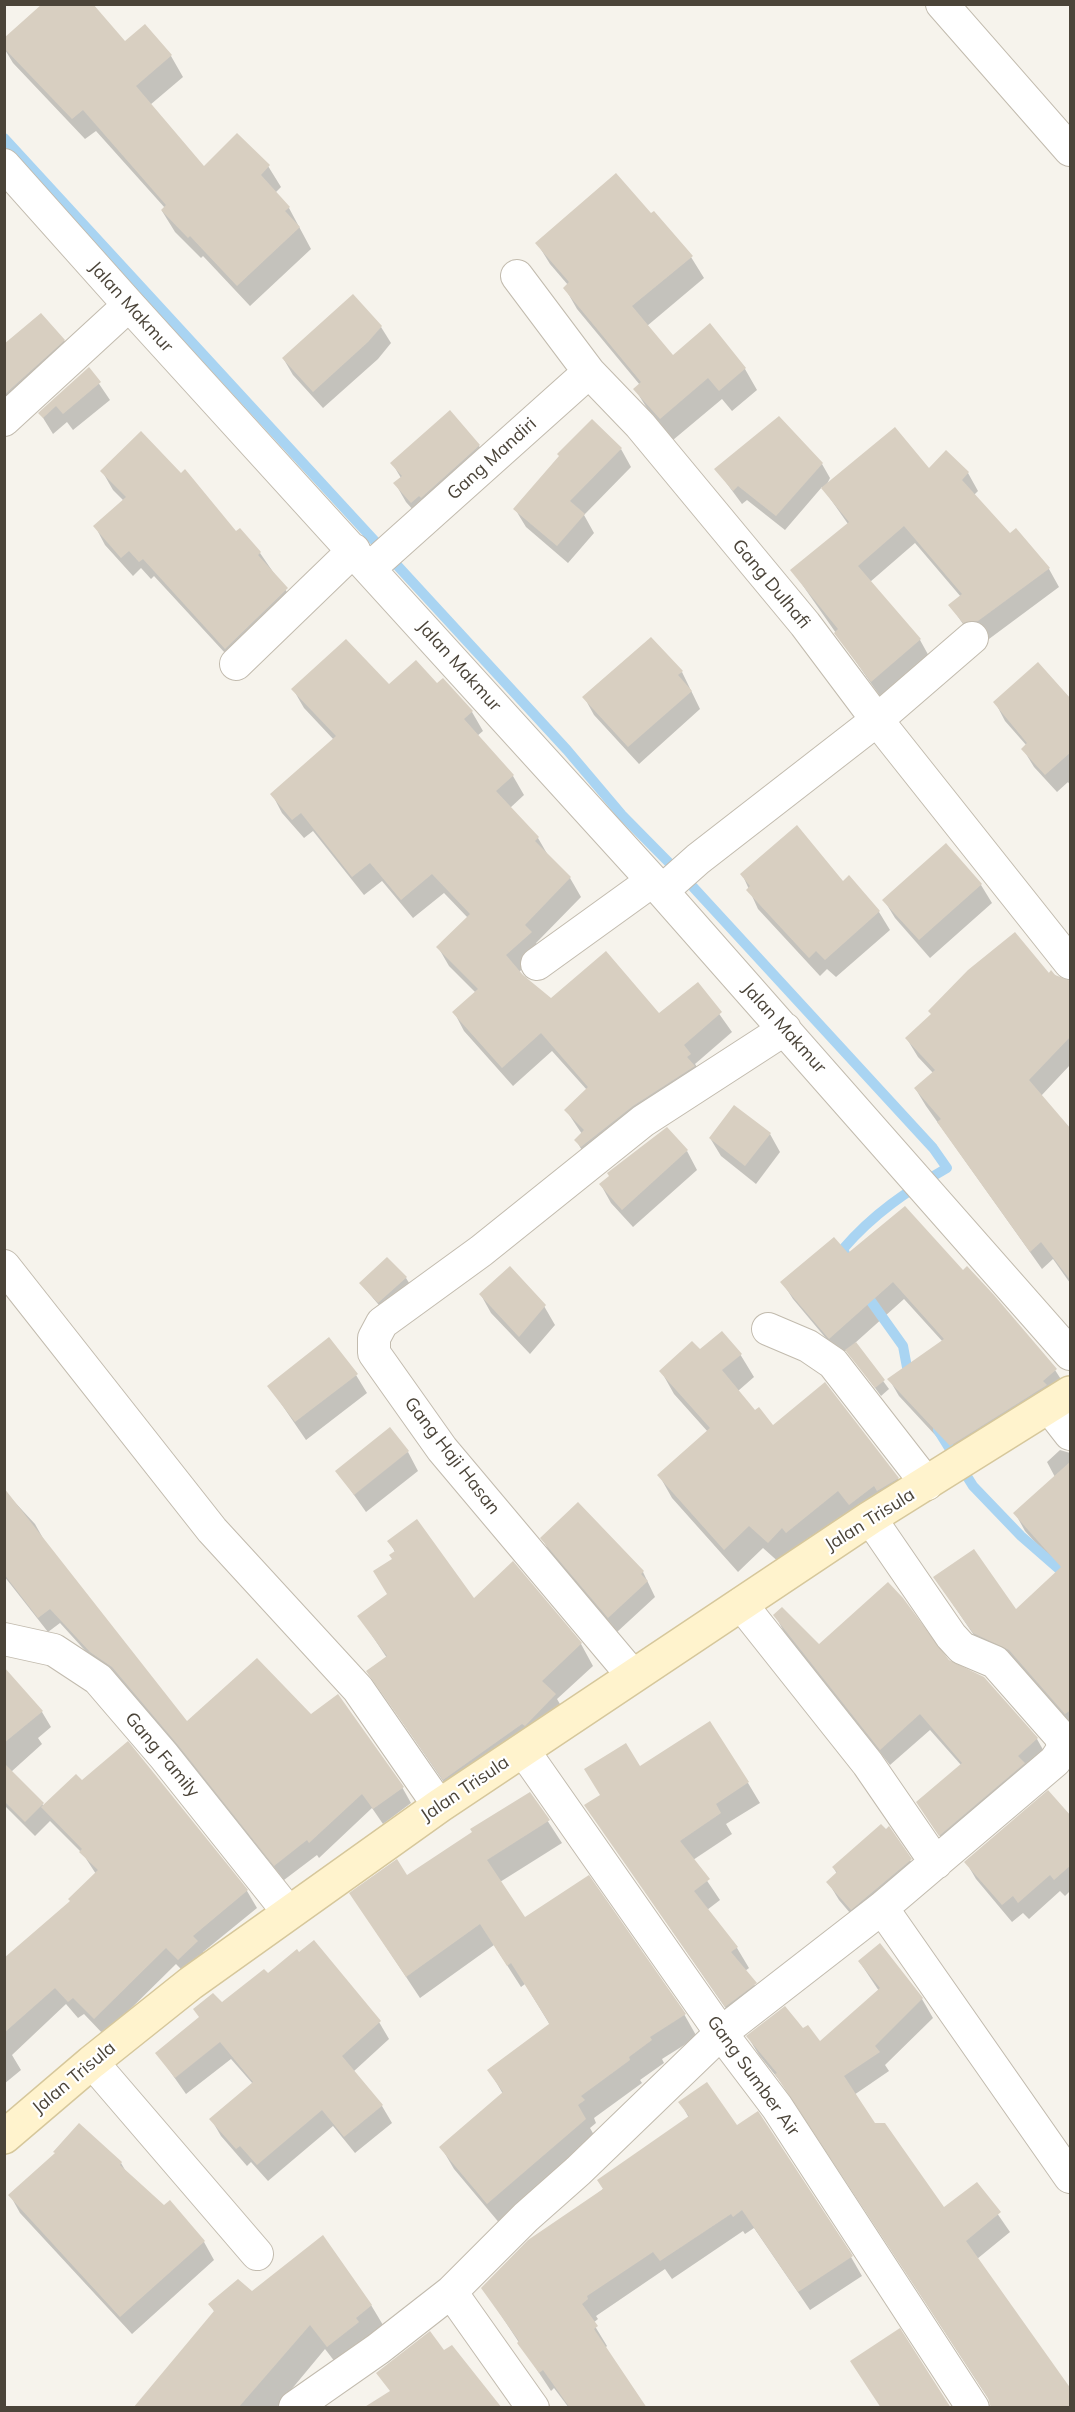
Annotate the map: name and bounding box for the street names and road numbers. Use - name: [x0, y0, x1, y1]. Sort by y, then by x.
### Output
- street label: Jalan Makmur: [84, 257, 178, 357]
- street label: Gang Mandiri: [443, 413, 541, 505]
- street label: Gang Dulhafi: [727, 535, 815, 633]
- street label: Jalan Makmur: [412, 616, 506, 716]
- street label: Jalan Makmur: [737, 978, 831, 1078]
- street label: Gang Haji Hasan: [400, 1393, 504, 1519]
- street label: Jalan Trisula: [821, 1484, 919, 1556]
- street label: Gang Family: [120, 1708, 204, 1802]
- street label: Jalan Trisula: [417, 1752, 513, 1826]
- street label: Gang Sumber Air: [702, 2012, 804, 2140]
- street label: Jalan Trisula: [28, 2037, 120, 2119]

